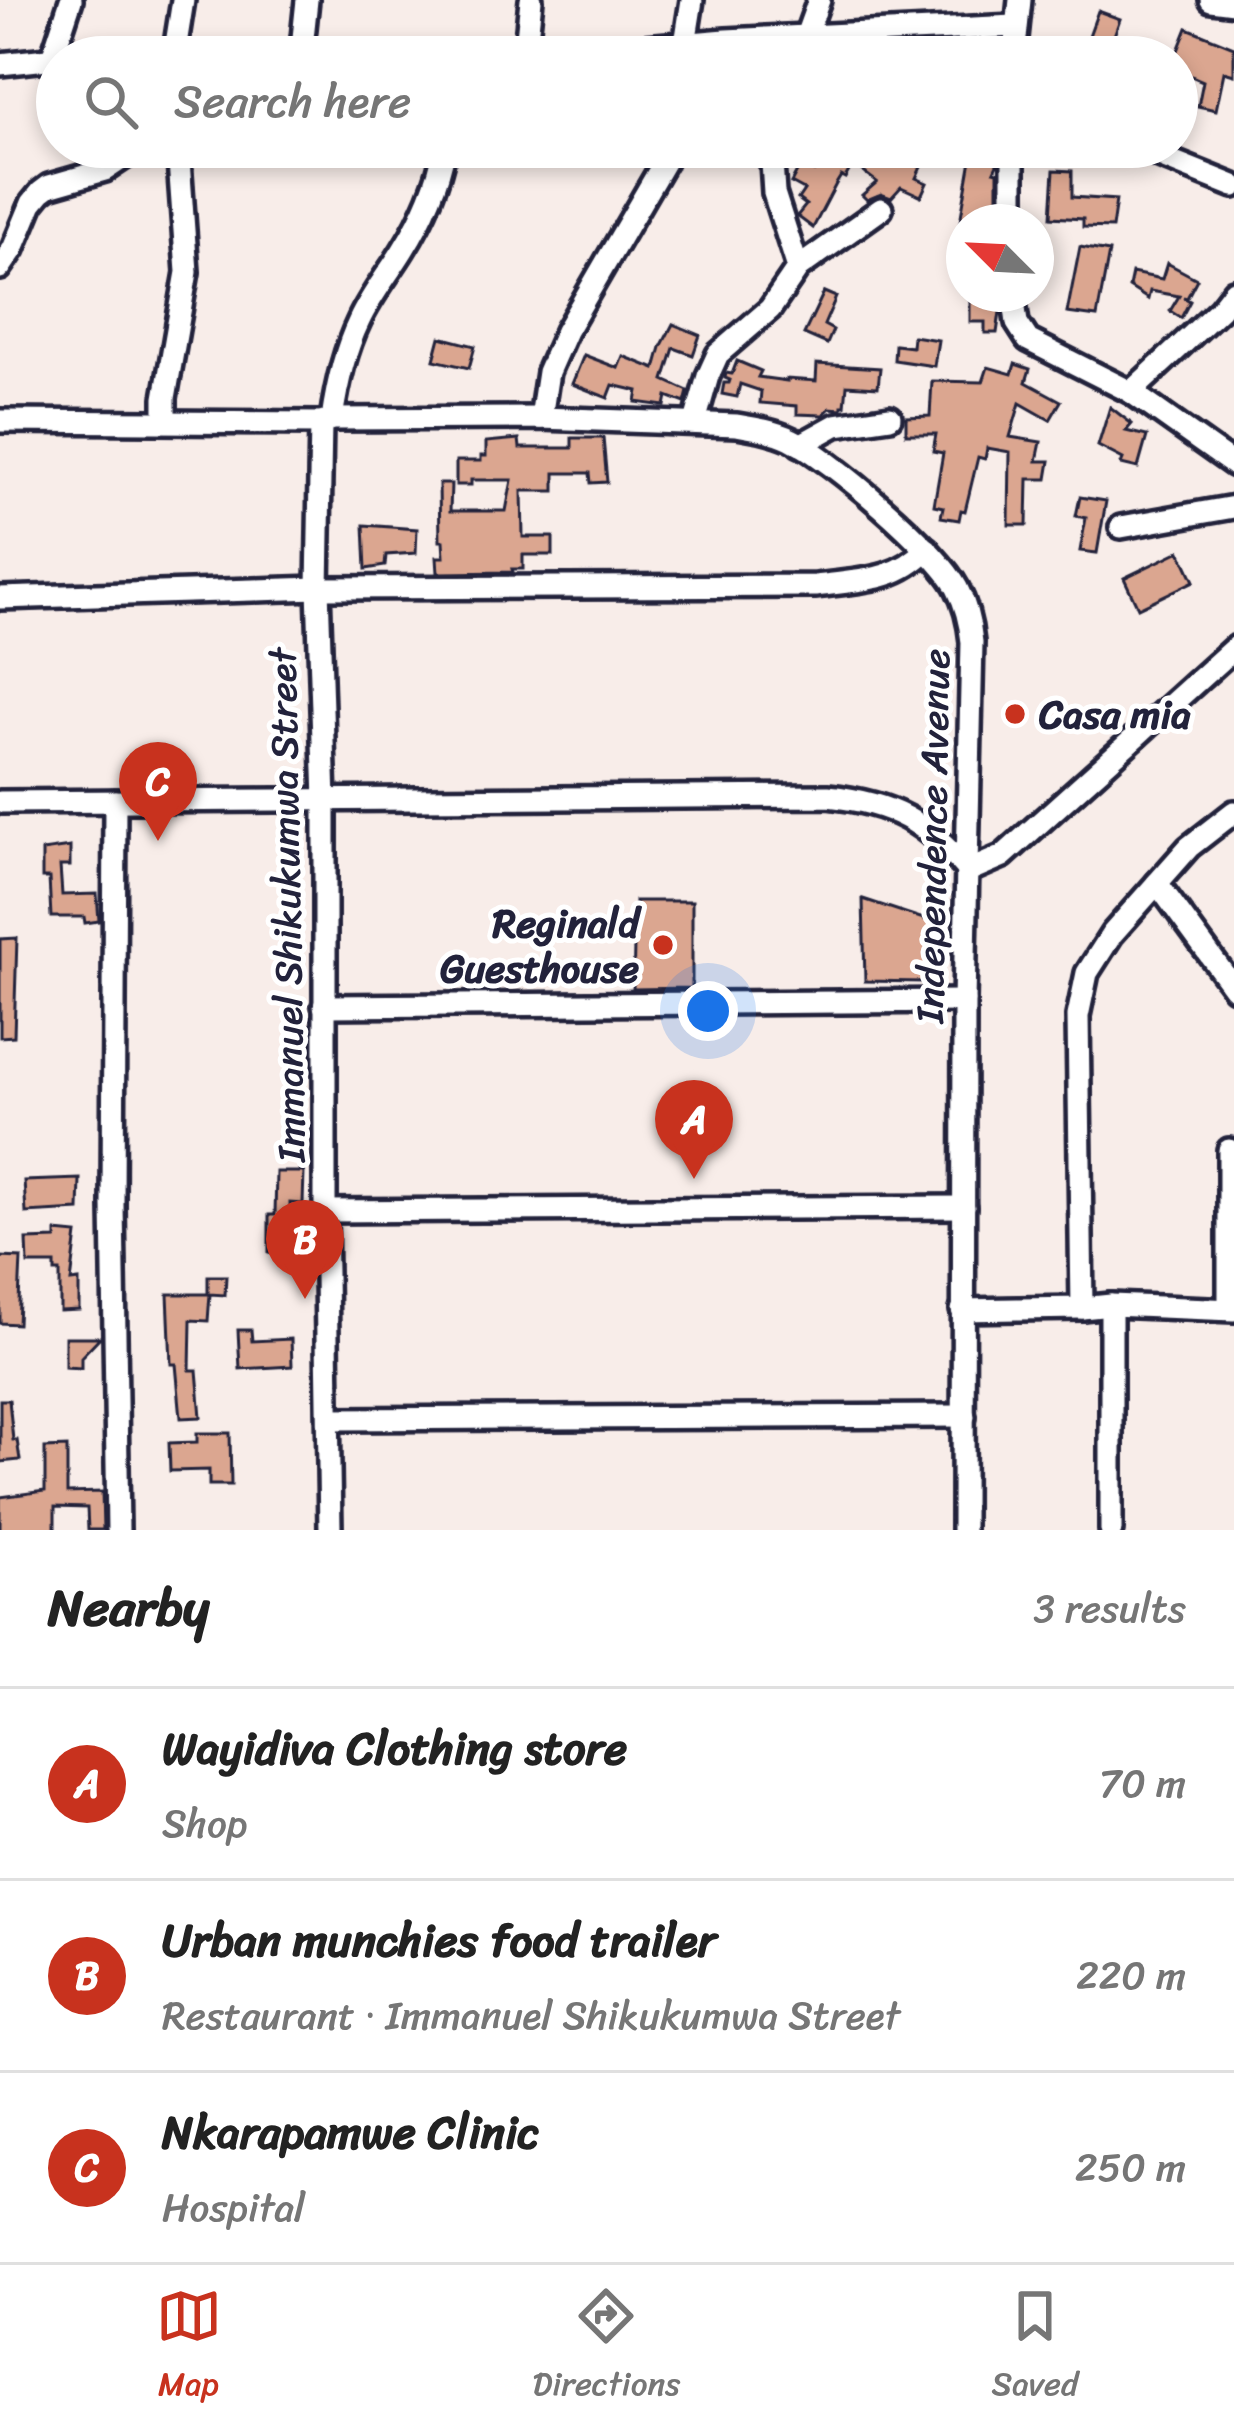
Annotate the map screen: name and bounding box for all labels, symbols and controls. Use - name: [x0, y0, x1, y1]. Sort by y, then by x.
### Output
- search box: [36, 36, 1198, 168]
- text: Search here: [174, 62, 411, 142]
- icon: search: [78, 69, 144, 135]
- north arrow: [946, 204, 1054, 312]
- street label: Immanuel Shikukumwa Street: [247, 646, 326, 1164]
- street label: Independence Avenue: [895, 648, 970, 1025]
- place label: Casa mia: [1038, 680, 1191, 749]
- marker: Casa mia: [1002, 701, 1028, 727]
- pin: C: [119, 742, 197, 841]
- place label: Reginald Guesthouse: [440, 889, 642, 1003]
- marker: Reginald Guesthouse: [650, 932, 676, 958]
- your location: [678, 981, 738, 1041]
- pin: A: [655, 1080, 733, 1179]
- pin: B: [266, 1200, 344, 1299]
- text: Nearby: [48, 1563, 209, 1653]
- text: 3 results: [1033, 1574, 1186, 1643]
- text: Wayidiva Clothing store: [162, 1709, 627, 1789]
- text: A: [74, 1749, 100, 1818]
- text: 70 m: [1099, 1749, 1186, 1818]
- text: Shop: [162, 1789, 247, 1858]
- text: Urban munchies food trailer: [162, 1901, 716, 1981]
- text: B: [75, 1941, 99, 2010]
- text: 220 m: [1076, 1941, 1186, 2010]
- text: Restaurant · Immanuel Shikukumwa Street: [162, 1981, 900, 2050]
- text: Nkarapamwe Clinic: [162, 2093, 540, 2173]
- text: C: [75, 2133, 99, 2202]
- text: 250 m: [1075, 2133, 1186, 2202]
- text: Hospital: [162, 2173, 305, 2242]
- tab: Map: [156, 2283, 222, 2413]
- tab: Directions: [533, 2283, 680, 2413]
- tab: Saved: [991, 2283, 1078, 2413]

